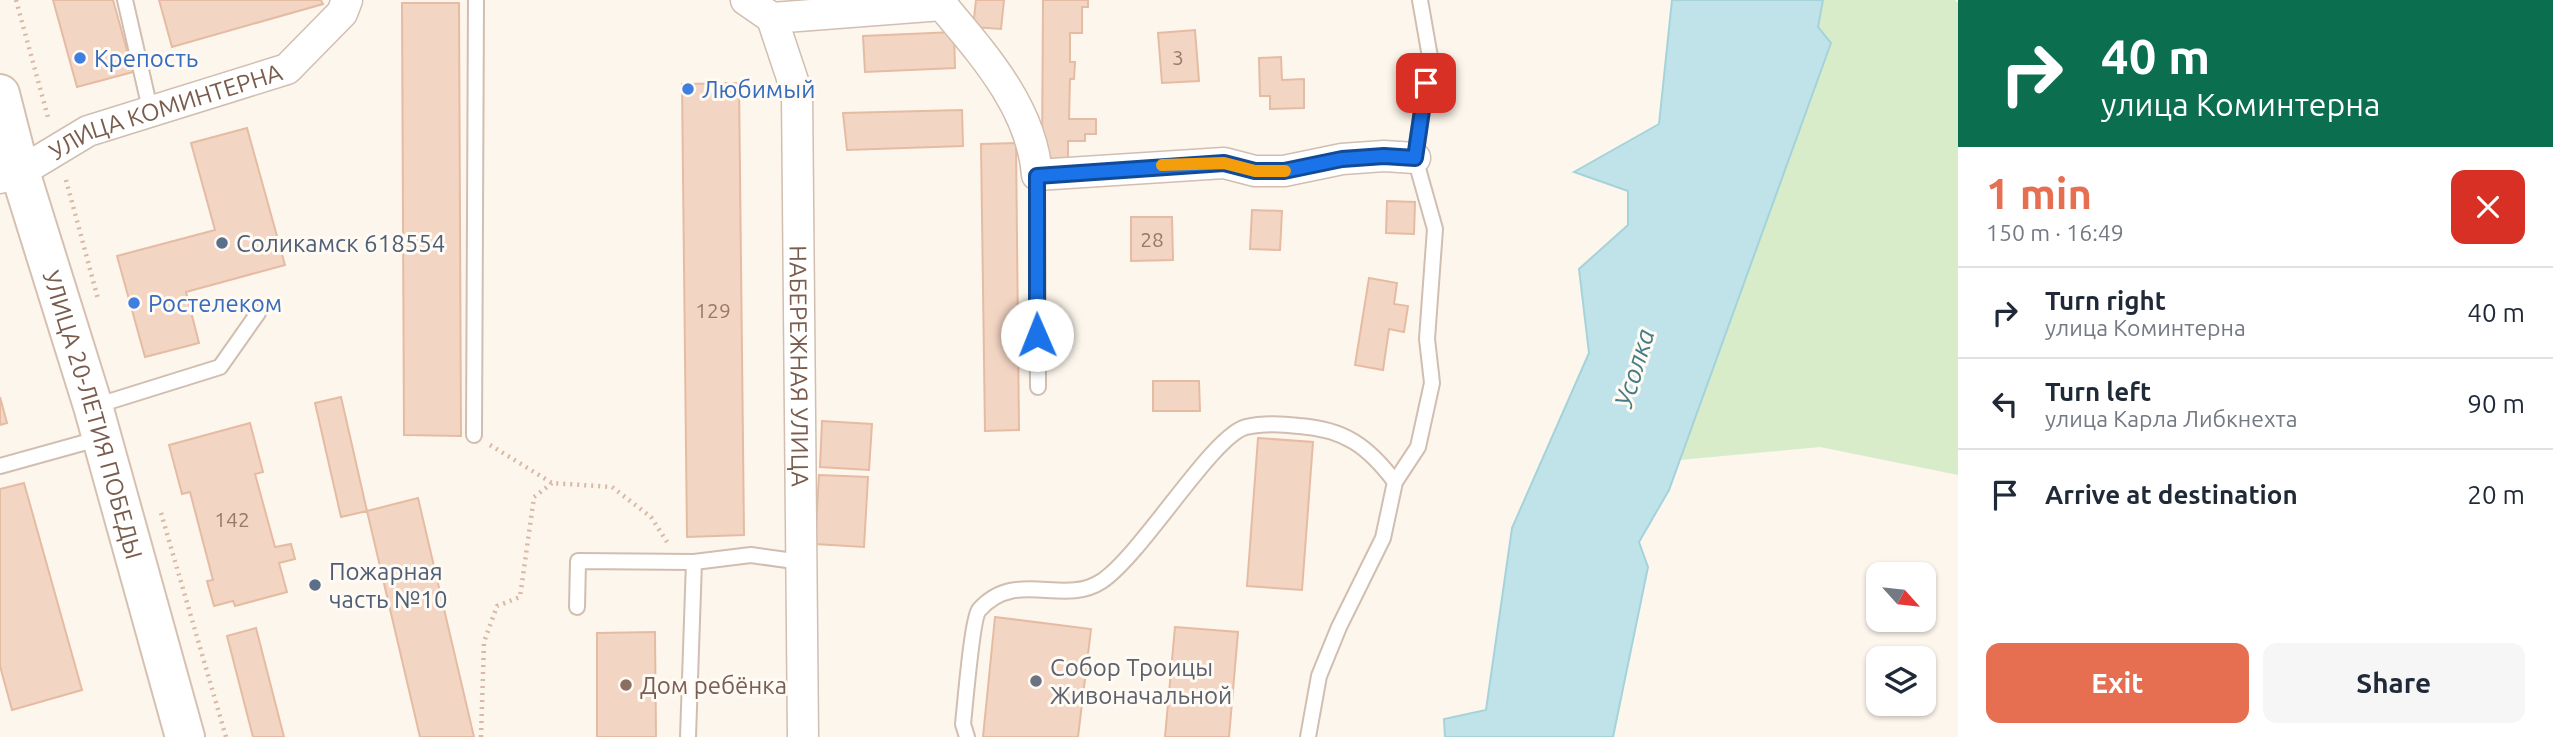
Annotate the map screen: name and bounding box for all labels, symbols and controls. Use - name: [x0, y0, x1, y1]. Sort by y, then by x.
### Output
- icon: right: [1986, 28, 2077, 119]
- text: 40 m: [2101, 28, 2210, 83]
- place label: Крепость: [94, 45, 198, 72]
- house number: 3: [1172, 45, 1184, 69]
- marker: Крепость: [72, 50, 88, 66]
- pin: [1396, 53, 1456, 113]
- street label: УЛИЦА КОМИНТЕРНА: [44, 58, 286, 165]
- icon: arrive: [1407, 64, 1445, 102]
- place label: Любимый: [702, 76, 815, 103]
- marker: Любимый: [680, 81, 696, 97]
- text: улица Коминтерна: [2101, 86, 2380, 122]
- text: 1 min: [1986, 170, 2092, 217]
- button: close: [2451, 170, 2525, 244]
- text: 150 m · 16:49: [1986, 220, 2124, 245]
- house number: 28: [1140, 227, 1164, 251]
- place label: Соликамск 618554: [236, 230, 445, 257]
- marker: Соликамск 618554: [214, 235, 230, 251]
- street label: НАБЕРЕЖНАЯ УЛИЦА: [785, 245, 814, 487]
- street label: УЛИЦА 20-ЛЕТИЯ ПОБЕДЫ: [38, 267, 148, 562]
- text: Turn right: [2045, 286, 2166, 315]
- place label: Ростелеком: [148, 290, 282, 317]
- icon: right: [1986, 294, 2024, 332]
- marker: Ростелеком: [126, 295, 142, 311]
- house number: 129: [695, 298, 731, 322]
- position arrow: [1000, 298, 1074, 372]
- text: 40 m: [2467, 298, 2525, 327]
- text: улица Коминтерна: [2045, 315, 2246, 340]
- water label: Усолка: [1608, 325, 1660, 412]
- text: Turn left: [2045, 377, 2151, 406]
- icon: left: [1986, 385, 2024, 423]
- text: 90 m: [2467, 389, 2525, 418]
- text: улица Карла Либкнехта: [2045, 406, 2298, 431]
- icon: arrive: [1986, 476, 2024, 514]
- text: Arrive at destination: [2045, 480, 2298, 509]
- text: 20 m: [2467, 480, 2525, 509]
- house number: 142: [214, 507, 250, 531]
- place label: Пожарная часть №10: [329, 558, 447, 613]
- north arrow: [1866, 562, 1936, 632]
- map controls: [1866, 562, 1936, 716]
- marker: Пожарная часть №10: [307, 577, 323, 593]
- button: Exit: [1986, 643, 2249, 723]
- button: Share: [2263, 643, 2525, 723]
- button: layers: [1866, 646, 1936, 716]
- place label: Собор Троицы Живоначальной: [1050, 654, 1232, 709]
- place label: Дом ребёнка: [640, 672, 787, 699]
- marker: Собор Троицы Живоначальной: [1028, 673, 1044, 689]
- marker: Дом ребёнка: [618, 677, 634, 693]

